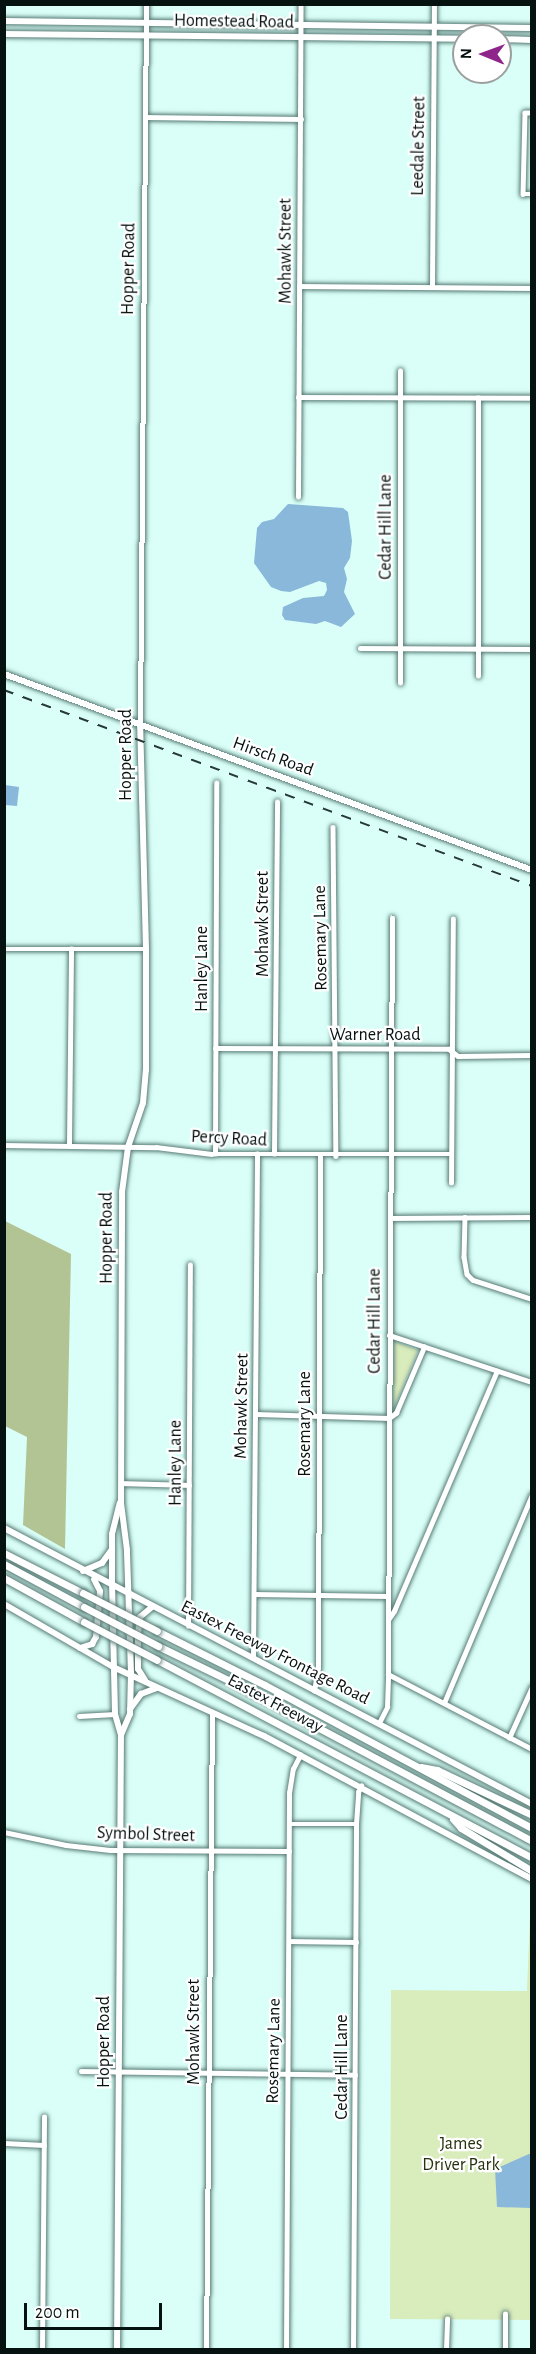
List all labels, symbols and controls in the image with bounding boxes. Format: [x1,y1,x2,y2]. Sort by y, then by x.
street label: Homestead Road [174,10,294,34]
north arrow [452,24,512,84]
text: N [458,48,474,59]
street label: Leedale Street [407,96,431,196]
street label: Mohawk Street [275,198,297,304]
street label: Hopper Road [117,223,141,315]
street label: Cedar Hill Lane [375,474,397,580]
street label: Hopper Road [115,709,137,801]
street label: Hirsch Road [230,732,316,782]
street label: Mohawk Street [252,871,274,977]
street label: Rosemary Lane [309,885,333,991]
street label: Hanley Lane [191,926,213,1012]
street label: Warner Road [329,1024,421,1046]
street label: Percy Road [190,1126,268,1152]
street label: Hopper Road [96,1192,118,1284]
street label: Cedar Hill Lane [364,1268,386,1374]
street label: Mohawk Street [230,1353,254,1459]
street label: Rosemary Lane [294,1371,316,1477]
street label: Hanley Lane [165,1420,187,1506]
street label: Eastex Freeway Frontage Road [177,1596,373,1710]
street label: Eastex Freeway [224,1670,326,1738]
street label: Symbol Street [97,1822,195,1848]
street label: Mohawk Street [183,1979,205,2085]
street label: Hopper Road [93,1996,115,2088]
street label: Rosemary Lane [262,1998,286,2104]
street label: Cedar Hill Lane [331,2014,353,2120]
park label: James Driver Park [422,2134,500,2176]
scale bar [27,2291,165,2329]
text: 200 m [35,2304,80,2322]

